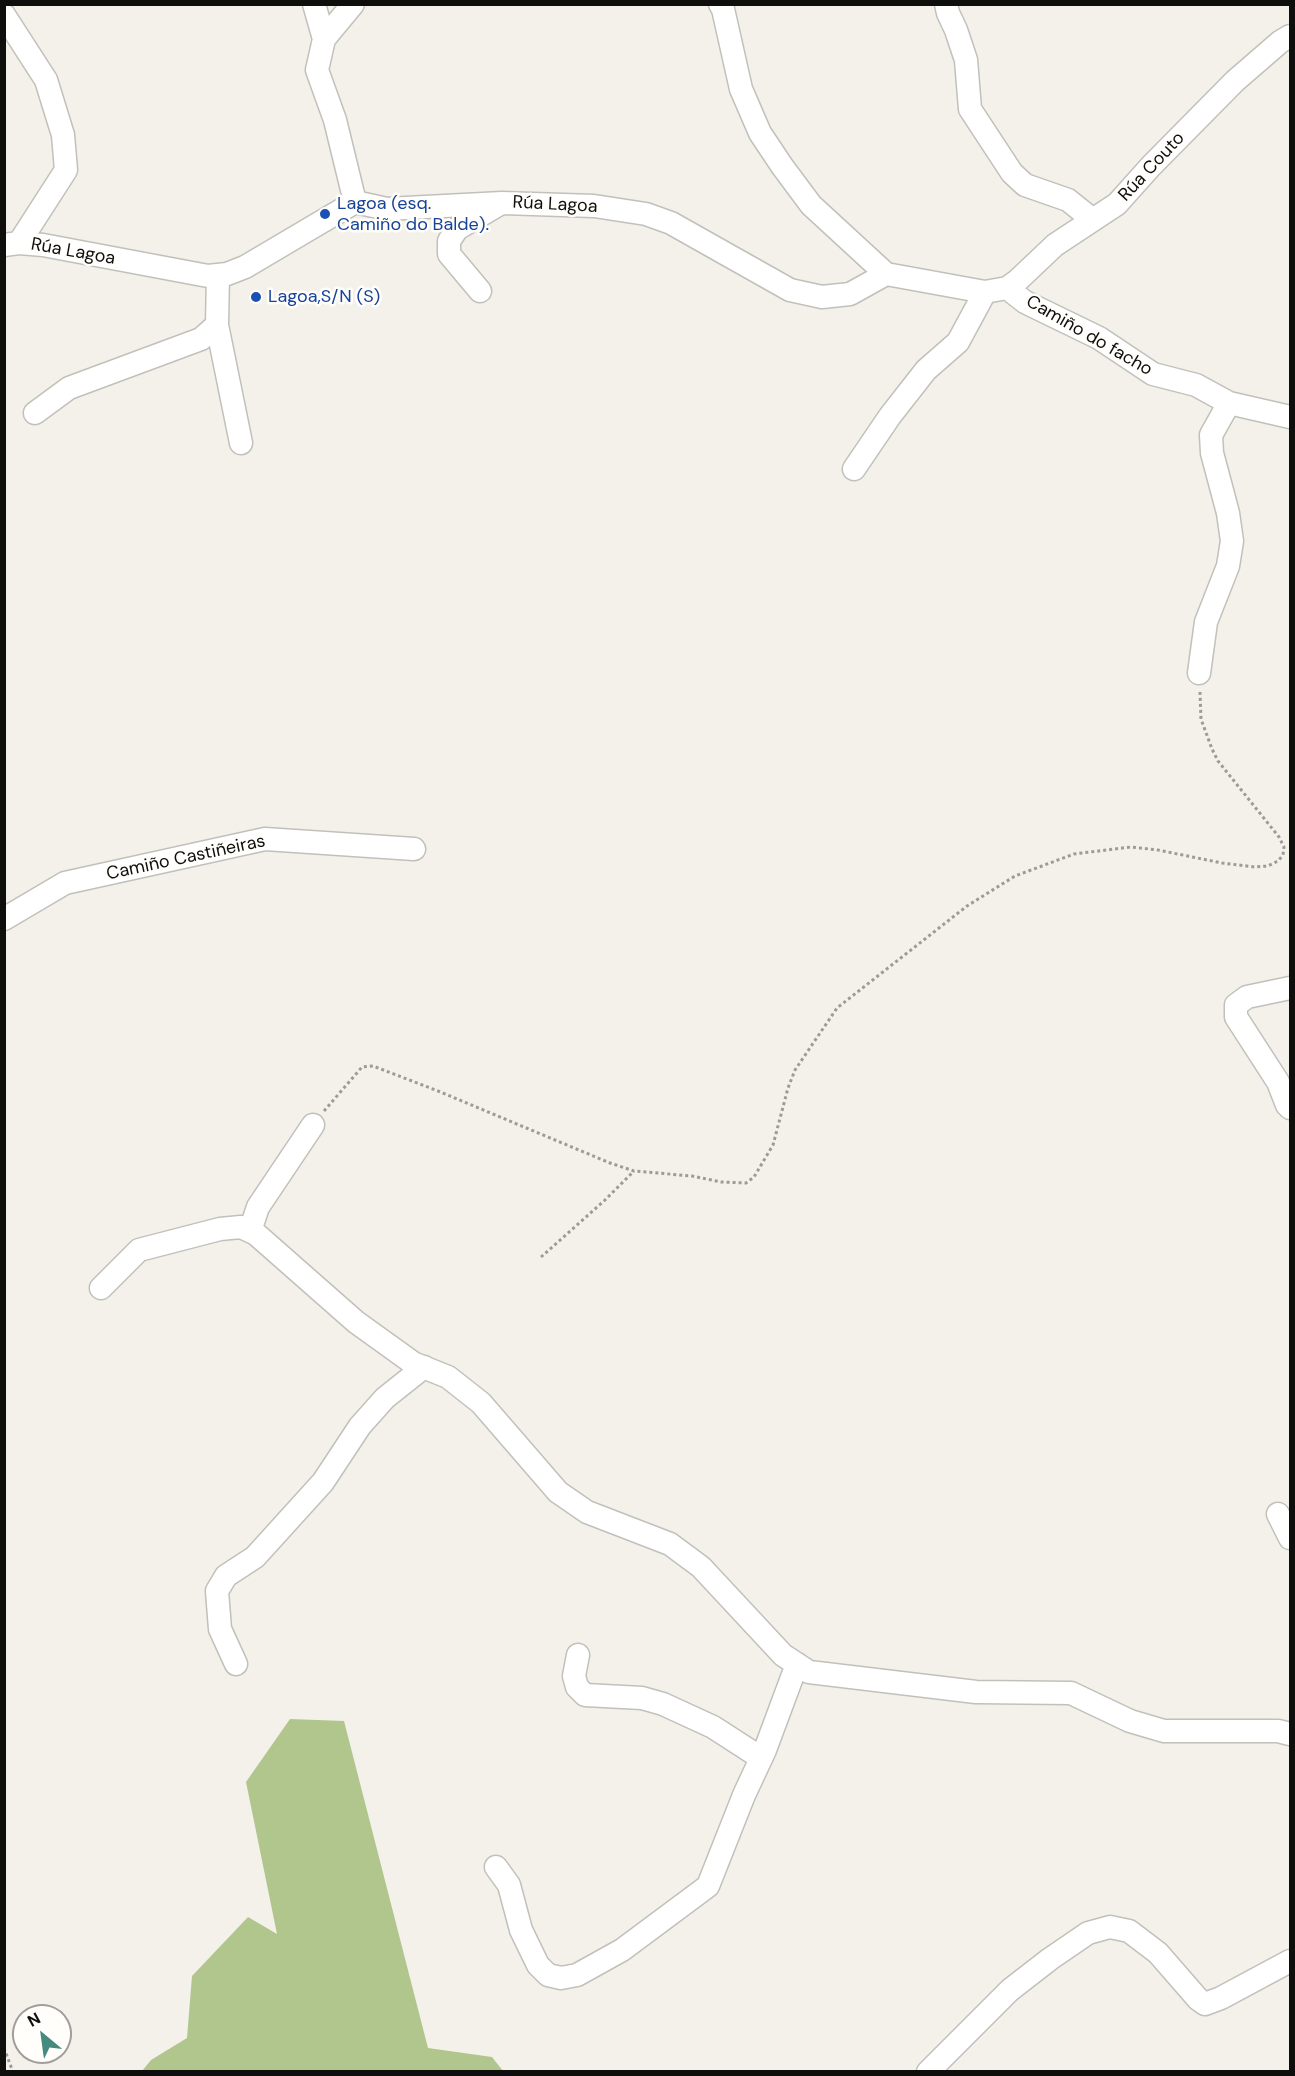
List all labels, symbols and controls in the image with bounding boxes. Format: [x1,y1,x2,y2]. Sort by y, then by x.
street label: Rúa Couto [1114,128,1190,206]
street label: Rúa Lagoa [512,192,598,218]
place label: Lagoa (esq. Camiño do Balde). [337,193,489,236]
marker: Lagoa (esq. Camiño do Balde). [318,207,332,221]
street label: Rúa Lagoa [29,234,117,270]
place label: Lagoa,S/N (S) [268,286,380,308]
marker: Lagoa,S/N (S) [249,290,263,304]
street label: Camiño do facho [1022,291,1156,381]
street label: Camiño Castiñeiras [105,831,267,885]
north arrow [12,2004,72,2064]
text: N [24,2008,44,2032]

